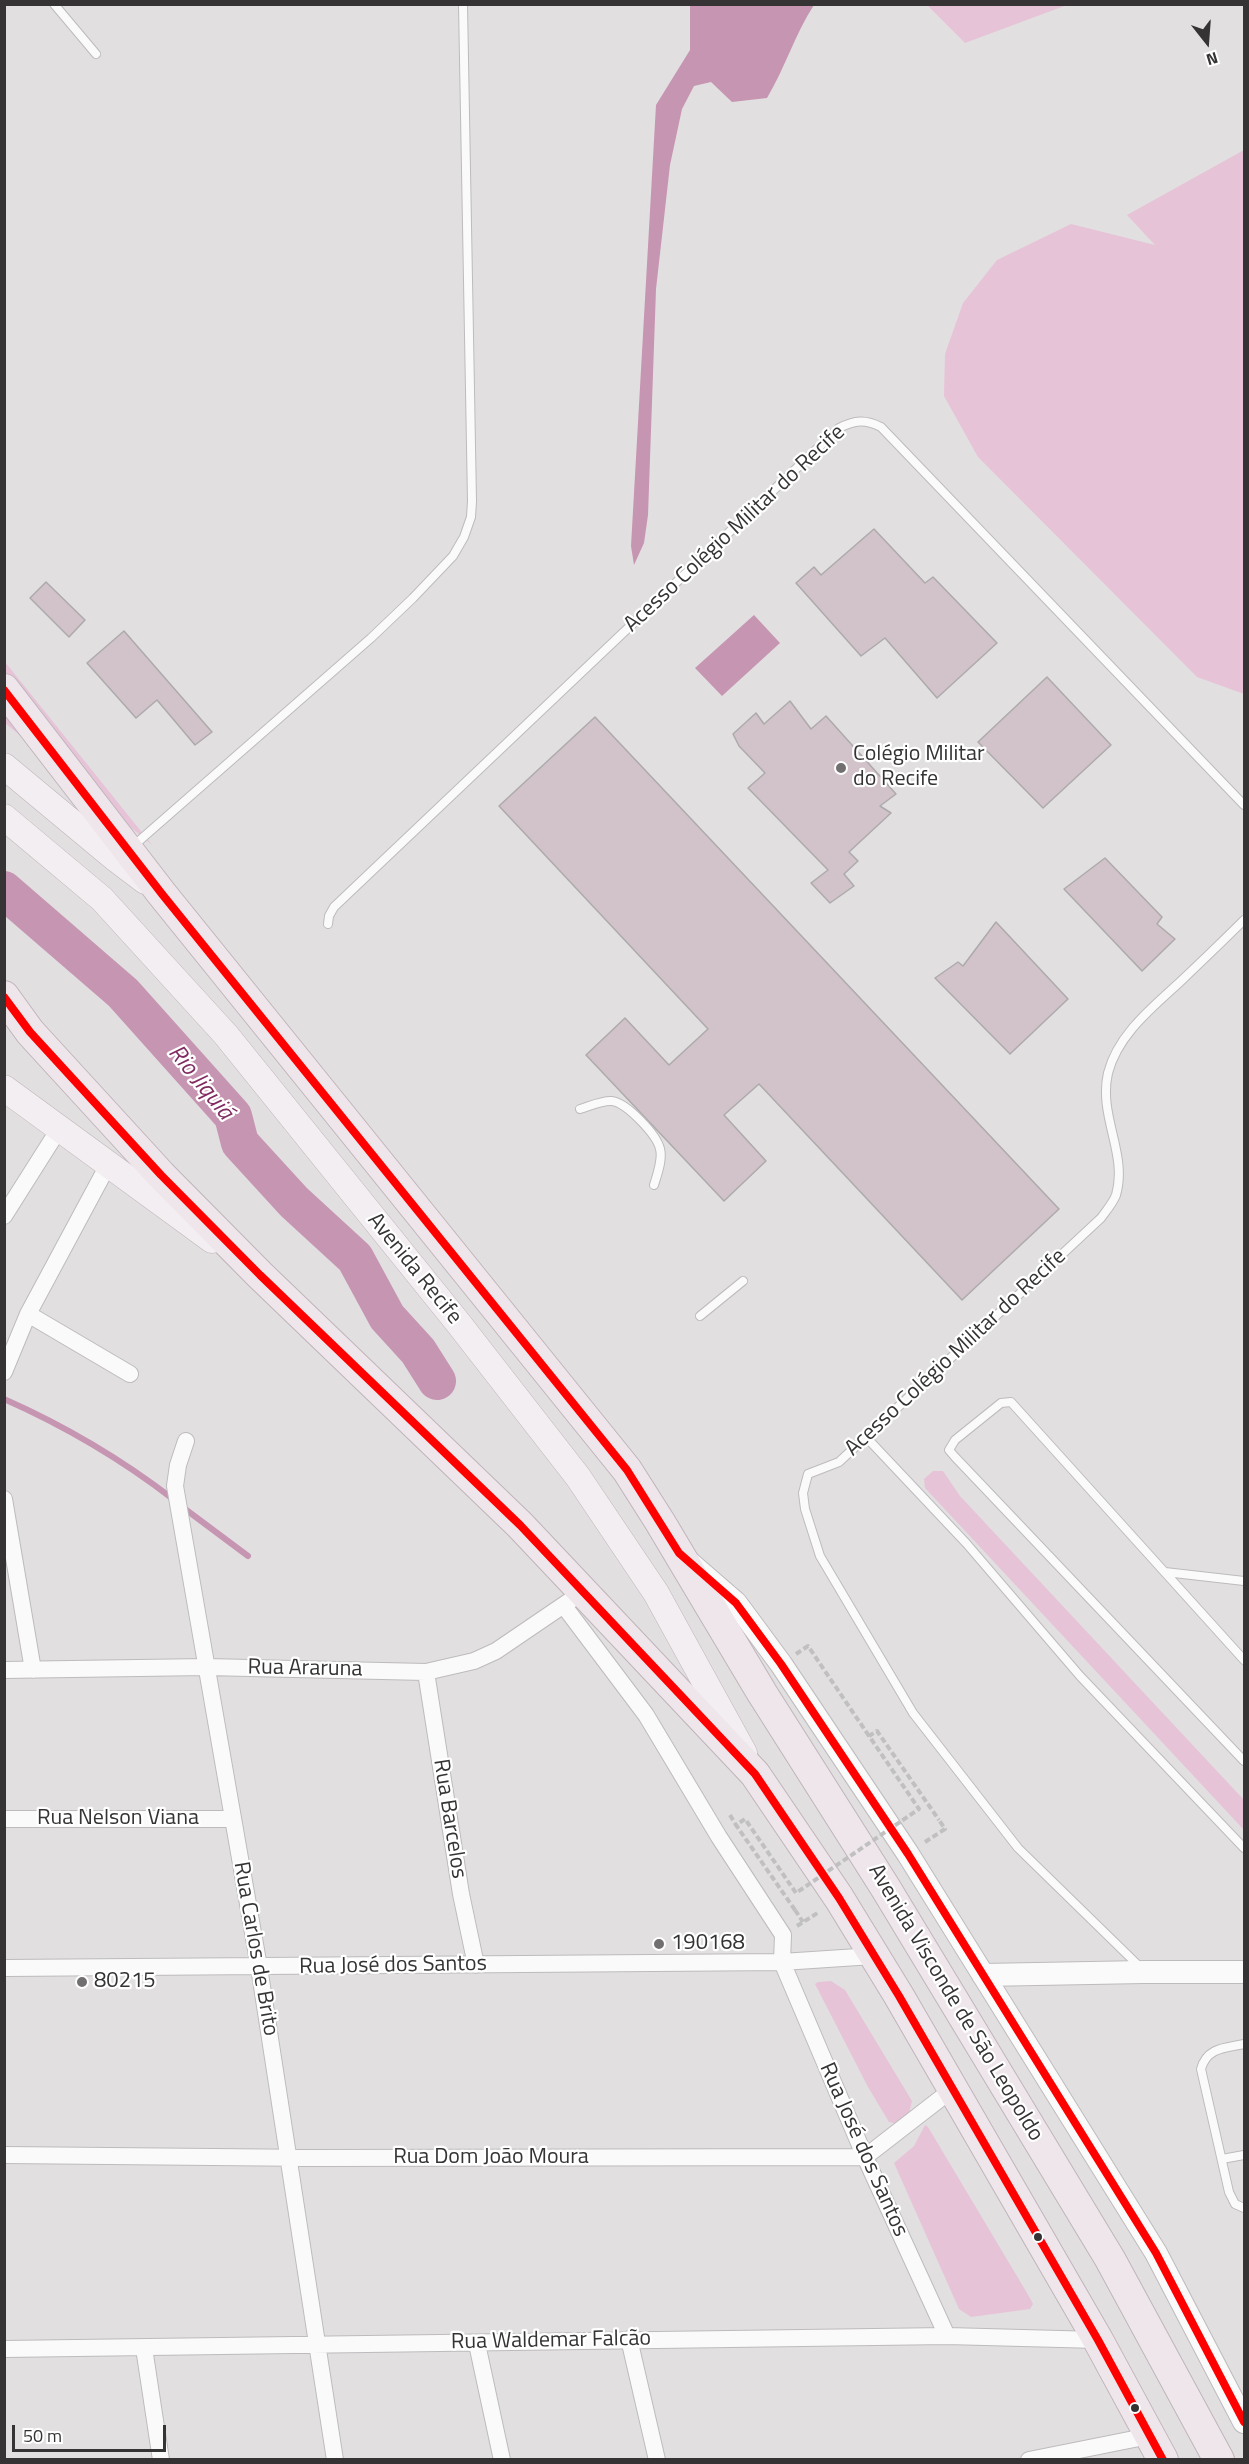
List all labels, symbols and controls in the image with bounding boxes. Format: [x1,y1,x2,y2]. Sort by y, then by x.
north arrow [1177,12,1237,72]
text: N [1203,46,1221,72]
street label: Acesso Colégio Militar do Recife [619,420,851,638]
place label: Colégio Militar do Recife [853,742,985,794]
marker: Colégio Militar do Recife [834,761,848,775]
water label: Rio Jiquiá [161,1040,239,1126]
street label: Avenida Recife [361,1208,467,1330]
street label: Acesso Colégio Militar do Recife [840,1244,1072,1462]
street label: Rua Araruna [247,1655,363,1683]
street label: Rua Barcelos [427,1757,471,1881]
street label: Rua Nelson Viana [37,1806,199,1832]
street label: Rua Carlos de Brito [227,1860,283,2038]
street label: Avenida Visconde de São Leopoldo [862,1860,1048,2146]
place label: 190168 [671,1931,745,1957]
marker: 190168 [652,1937,666,1951]
street label: Rua José dos Santos [299,1951,487,1981]
place label: 80215 [94,1969,156,1995]
marker: 80215 [75,1975,89,1989]
street label: Rua José dos Santos [813,2059,913,2241]
street label: Rua Dom João Moura [393,2145,589,2171]
unlabelled marker [1032,2231,1044,2243]
street label: Rua Waldemar Falcão [451,2326,651,2356]
unlabelled marker [1129,2402,1141,2414]
scale bar [15,2413,170,2451]
text: 50 m [23,2422,62,2449]

